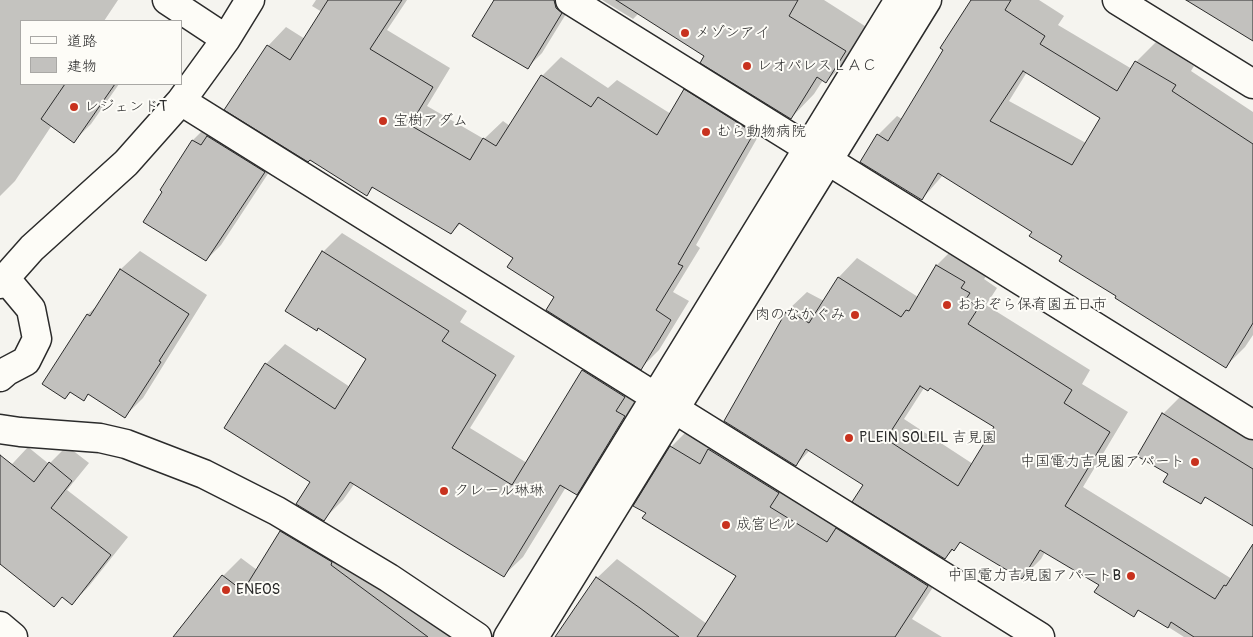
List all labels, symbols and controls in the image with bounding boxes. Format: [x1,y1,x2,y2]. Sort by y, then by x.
legend [20,20,182,85]
place label: メゾンアイ [695,24,770,42]
marker: メゾンアイ [679,27,691,39]
text: 道路 [67,32,97,51]
text: 建物 [67,57,97,76]
place label: レオパレスＬＡＣ [757,57,877,75]
marker: レオパレスＬＡＣ [741,60,753,72]
place label: レジェンドT [84,98,167,116]
marker: レジェンドT [68,101,80,113]
place label: 宝樹アダム [393,112,468,130]
marker: 宝樹アダム [377,115,389,127]
place label: むら動物病院 [716,123,806,141]
marker: むら動物病院 [700,126,712,138]
place label: おおぞら保育園五日市 [957,296,1107,314]
marker: おおぞら保育園五日市 [941,299,953,311]
place label: 肉のなかぐみ [755,306,845,324]
marker: 肉のなかぐみ [849,309,861,321]
place label: PLEIN SOLEIL 吉見園 [859,429,997,447]
marker: PLEIN SOLEIL 吉見園 [843,432,855,444]
place label: 中国電力吉見園アパート [1020,453,1185,471]
marker: 中国電力吉見園アパート [1189,456,1201,468]
place label: クレール琳琳 [454,482,545,500]
marker: クレール琳琳 [438,485,450,497]
place label: 成宮ビル [736,516,796,534]
marker: 成宮ビル [720,519,732,531]
place label: 中国電力吉見園アパートB [948,567,1121,585]
marker: 中国電力吉見園アパートB [1125,570,1137,582]
place label: ENEOS [236,581,280,599]
marker: ENEOS [220,584,232,596]

